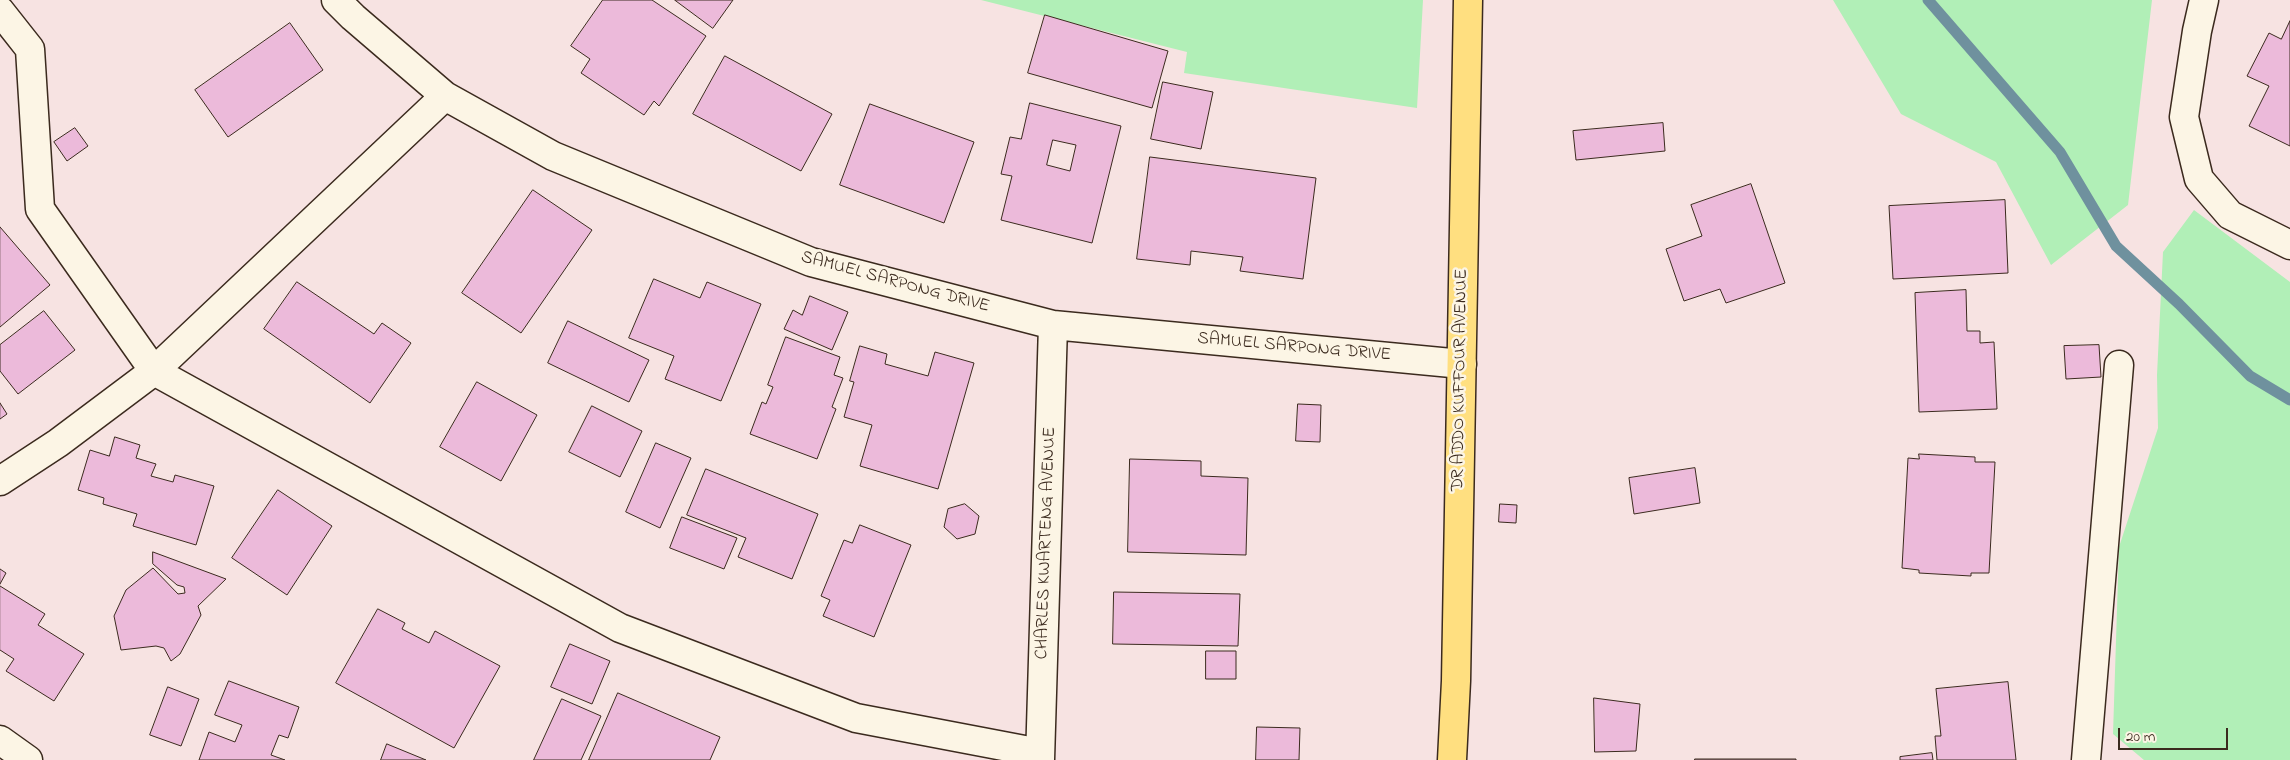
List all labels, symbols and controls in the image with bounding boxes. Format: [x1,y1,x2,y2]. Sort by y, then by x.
street label: SAMUEL SARPONG DRIVE [798,247,992,319]
street label: DR ADDO KUFFOUR AVENUE [1448,269,1474,491]
street label: SAMUEL SARPONG DRIVE [1196,329,1392,367]
street label: CHARLES KWARTENG AVENUE [1032,426,1062,660]
scale bar [2120,718,2230,750]
text: 20 m [2126,726,2155,748]

